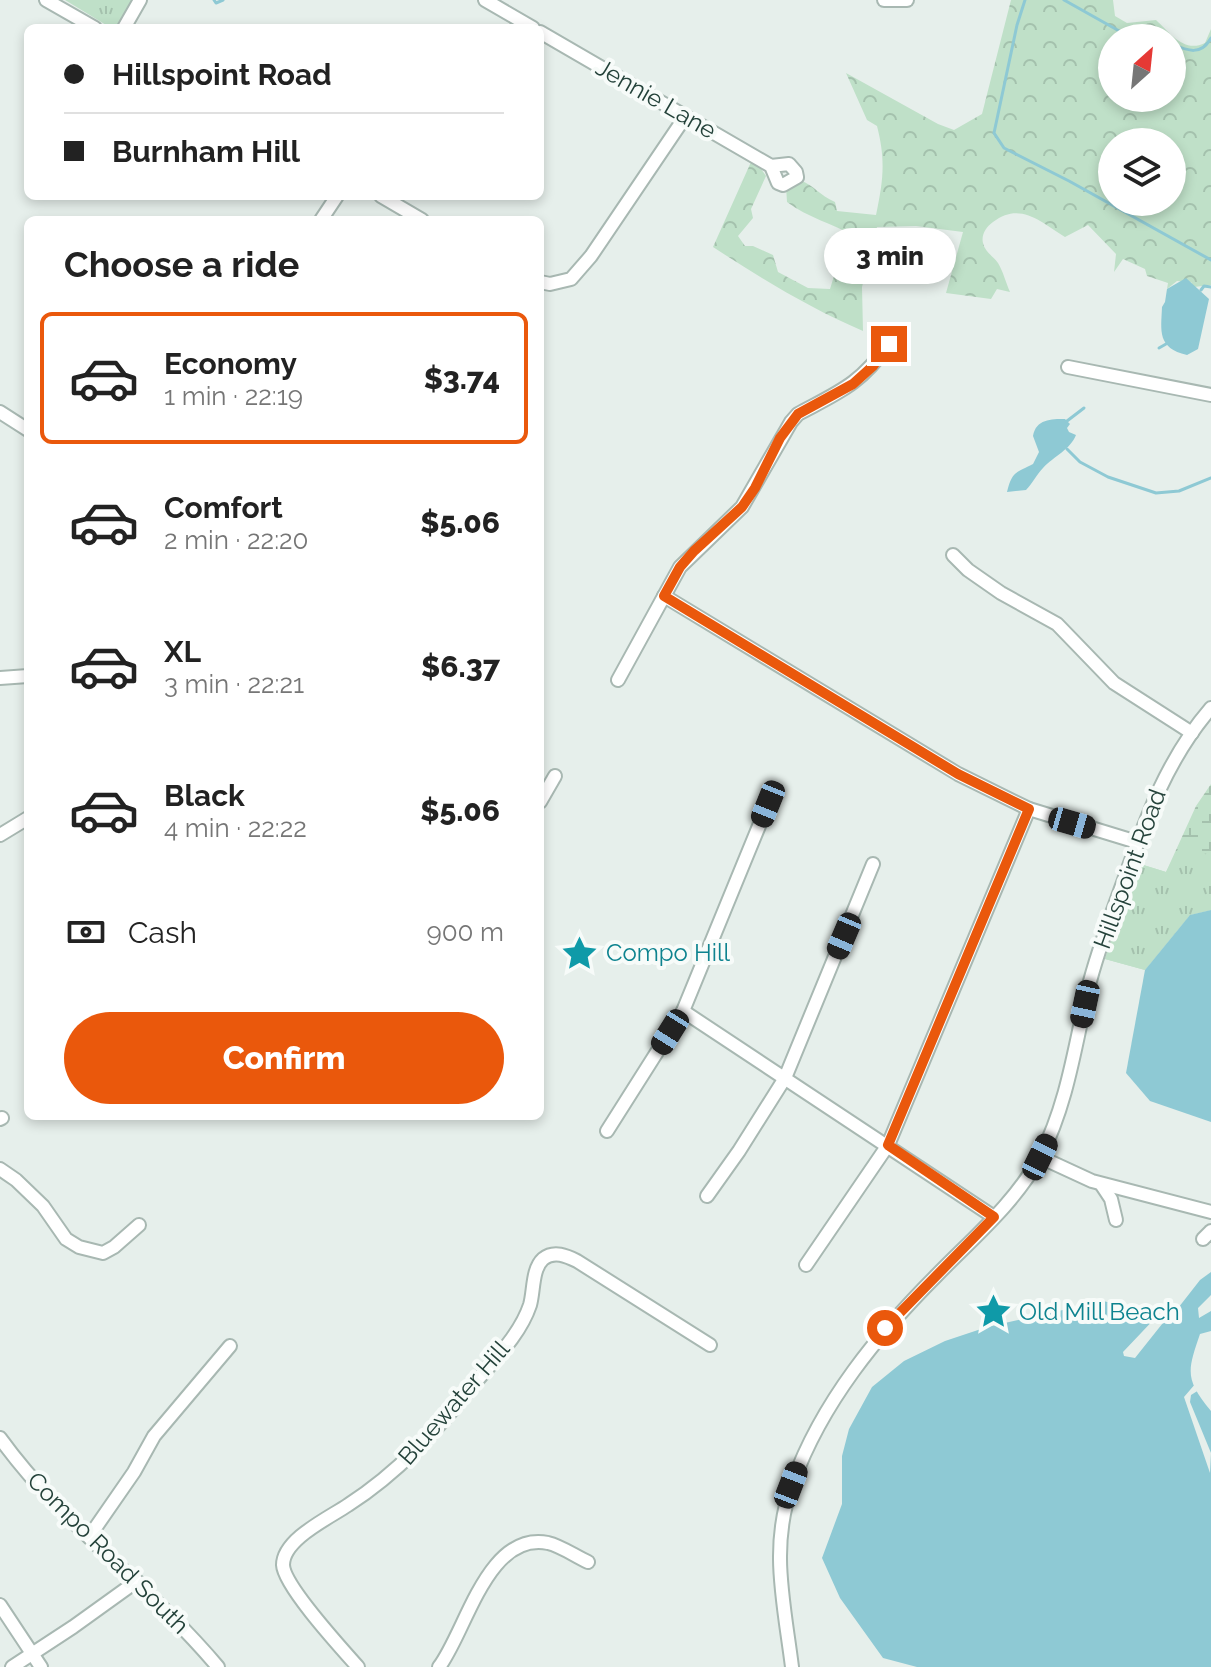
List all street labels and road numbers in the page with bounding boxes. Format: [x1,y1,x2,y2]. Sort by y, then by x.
street label: Jennie Lane [591,53,722,145]
street label: Hillspoint Road [1087,785,1172,952]
street label: Bluewater Hill [392,1334,516,1471]
street label: Compo Road South [21,1466,195,1640]

